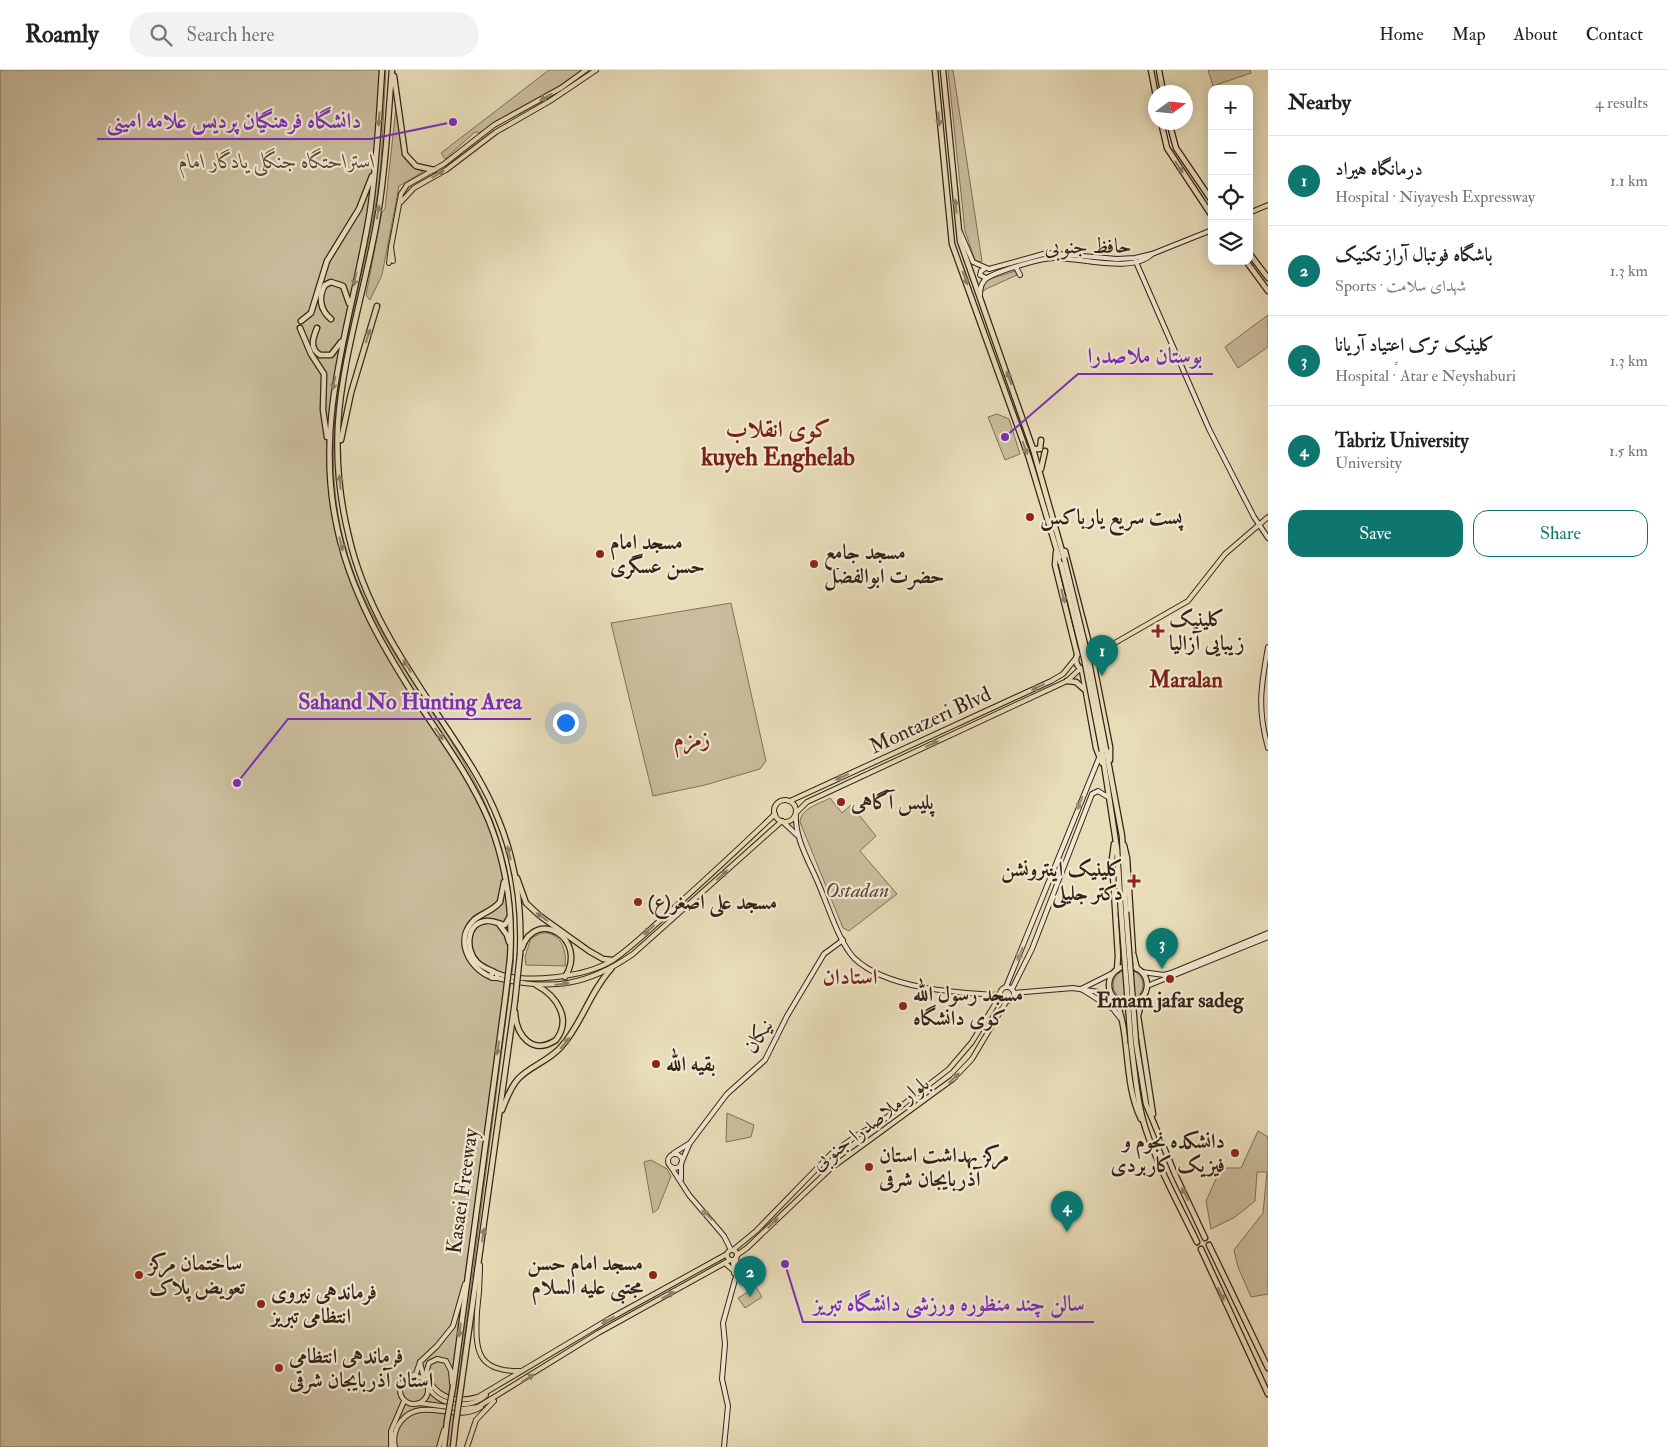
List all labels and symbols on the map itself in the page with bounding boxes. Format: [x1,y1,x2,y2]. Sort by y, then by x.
north arrow [1148,85,1193,130]
one-way arrow [539,92,552,101]
callout: دانشگاه فرهنگیان پردیس علامه امینی [97,102,371,139]
text: دانشگاه فرهنگیان پردیس علامه امینی [107,106,361,136]
one-way arrow [374,111,382,127]
one-way arrow [935,111,943,127]
park label: استراحتگاه جنگلی یادگار امام [178,148,376,179]
one-way arrow [1174,160,1184,174]
one-way arrow [432,170,445,179]
one-way arrow [951,198,959,214]
one-way arrow [375,204,383,220]
street label: حافظ جنوبی [1044,232,1132,262]
one-way arrow [961,271,969,286]
one-way arrow [351,272,359,287]
one-way arrow [365,329,373,344]
callout: بوستان ملاصدرا [1078,337,1213,374]
text: بوستان ملاصدرا [1088,342,1202,370]
one-way arrow [1005,370,1013,385]
one-way arrow [330,376,338,392]
district label: کوی انقلاب kuyeh Enghelab [700,414,855,473]
one-way arrow [1022,440,1029,455]
one-way arrow [336,474,344,490]
place label: پست سریع یارباکس [1040,504,1184,536]
marker: پست سریع یارباکس [1024,511,1036,523]
place label: مسجد امام حسن عسگری [610,529,705,580]
one-way arrow [337,537,345,552]
place label: مسجد جامع حضرت ابوالفضل [824,539,945,591]
marker: مسجد امام حسن عسگری [594,548,606,560]
marker: مسجد جامع حضرت ابوالفضل [808,558,820,570]
one-way arrow [1059,589,1067,604]
place label: کلینیک زیبایی آزالیا [1169,606,1245,657]
marker: کلینیک زیبایی آزالیا [1151,624,1165,638]
pin: 1 [1086,635,1118,676]
one-way arrow [402,659,411,672]
district label: Maralan [1148,666,1223,694]
street label: Montazeri Blvd [865,680,996,760]
callout: Sahand No Hunting Area [288,682,531,719]
one-way arrow [1031,683,1045,691]
text: Sahand No Hunting Area [298,688,523,717]
your location [553,710,579,736]
district label: زمزم [674,725,711,758]
one-way arrow [435,728,444,741]
one-way arrow [925,739,939,747]
one-way arrow [835,772,850,781]
place label: پلیس آگاهی [850,789,936,817]
one-way arrow [1076,795,1083,810]
marker: پلیس آگاهی [835,796,847,808]
one-way arrow [505,846,513,861]
place label: کلینیک اینترونشن دکتر جلیلی [1001,856,1123,909]
one-way arrow [716,869,728,881]
marker: کلینیک اینترونشن دکتر جلیلی [1127,874,1141,888]
park label: Ostadan [825,877,889,904]
place label: مسجد علی اصغر(ع) [648,889,777,919]
marker: مسجد علی اصغر(ع) [632,896,644,908]
one-way arrow [535,912,549,922]
one-way arrow [644,924,656,936]
pin: 3 [1146,928,1178,969]
one-way arrow [1016,946,1023,961]
district label: استادان [823,963,877,991]
marker: Emam jafar sadeg [1164,973,1176,985]
place label: مسجد رسول الله کوی دانشگاه [913,977,1023,1032]
one-way arrow [555,980,571,988]
place label: Emam jafar sadeg [1096,987,1244,1014]
marker: مسجد رسول الله کوی دانشگاه [897,1000,909,1012]
street label: نیکان [737,1014,780,1059]
one-way arrow [559,1037,570,1050]
one-way arrow [494,1040,502,1056]
place label: بقیه الله [666,1047,715,1078]
marker: بقیه الله [650,1058,662,1070]
street label: بلوار ملاصدرا جنوبی [806,1070,935,1177]
one-way arrow [948,1072,960,1084]
street label: Kasaei Freeway [440,1126,485,1256]
place label: دانشکده نجوم و فیزیک کاربردی [1111,1128,1225,1179]
place label: مرکز بهداشت استان آذربایجان شرقی [878,1142,1009,1193]
marker: دانشکده نجوم و فیزیک کاربردی [1229,1147,1241,1159]
marker: مرکز بهداشت استان آذربایجان شرقی [863,1161,875,1173]
one-way arrow [1180,1187,1188,1201]
pin: 4 [1051,1191,1083,1232]
one-way arrow [701,1210,713,1222]
one-way arrow [767,1217,779,1229]
one-way arrow [479,1226,487,1242]
place label: ساختمان مرکز تعویض پلاک [147,1250,246,1302]
place label: مسجد امام حسن مجتبی علیه السلام [527,1250,644,1306]
pin: 2 [734,1256,766,1297]
marker: ساختمان مرکز تعویض پلاک [133,1269,145,1281]
marker: مسجد امام حسن مجتبی علیه السلام [647,1269,659,1281]
place label: فرماندهی نیروی انتظامی تبریز [269,1279,377,1330]
callout: سالن چند منظوره ورزشی دانشگاه تبریز [803,1285,1094,1322]
one-way arrow [1218,1287,1226,1301]
text: سالن چند منظوره ورزشی دانشگاه تبریز [811,1289,1085,1319]
one-way arrow [660,1291,675,1299]
marker: فرماندهی نیروی انتظامی تبریز [255,1298,267,1310]
one-way arrow [600,1316,615,1324]
one-way arrow [456,1323,464,1339]
place label: فرماندهی انتظامی استان آذربایجان شرقی [288,1343,433,1394]
marker: فرماندهی انتظامی استان آذربایجان شرقی [273,1362,285,1374]
one-way arrow [521,1373,534,1382]

